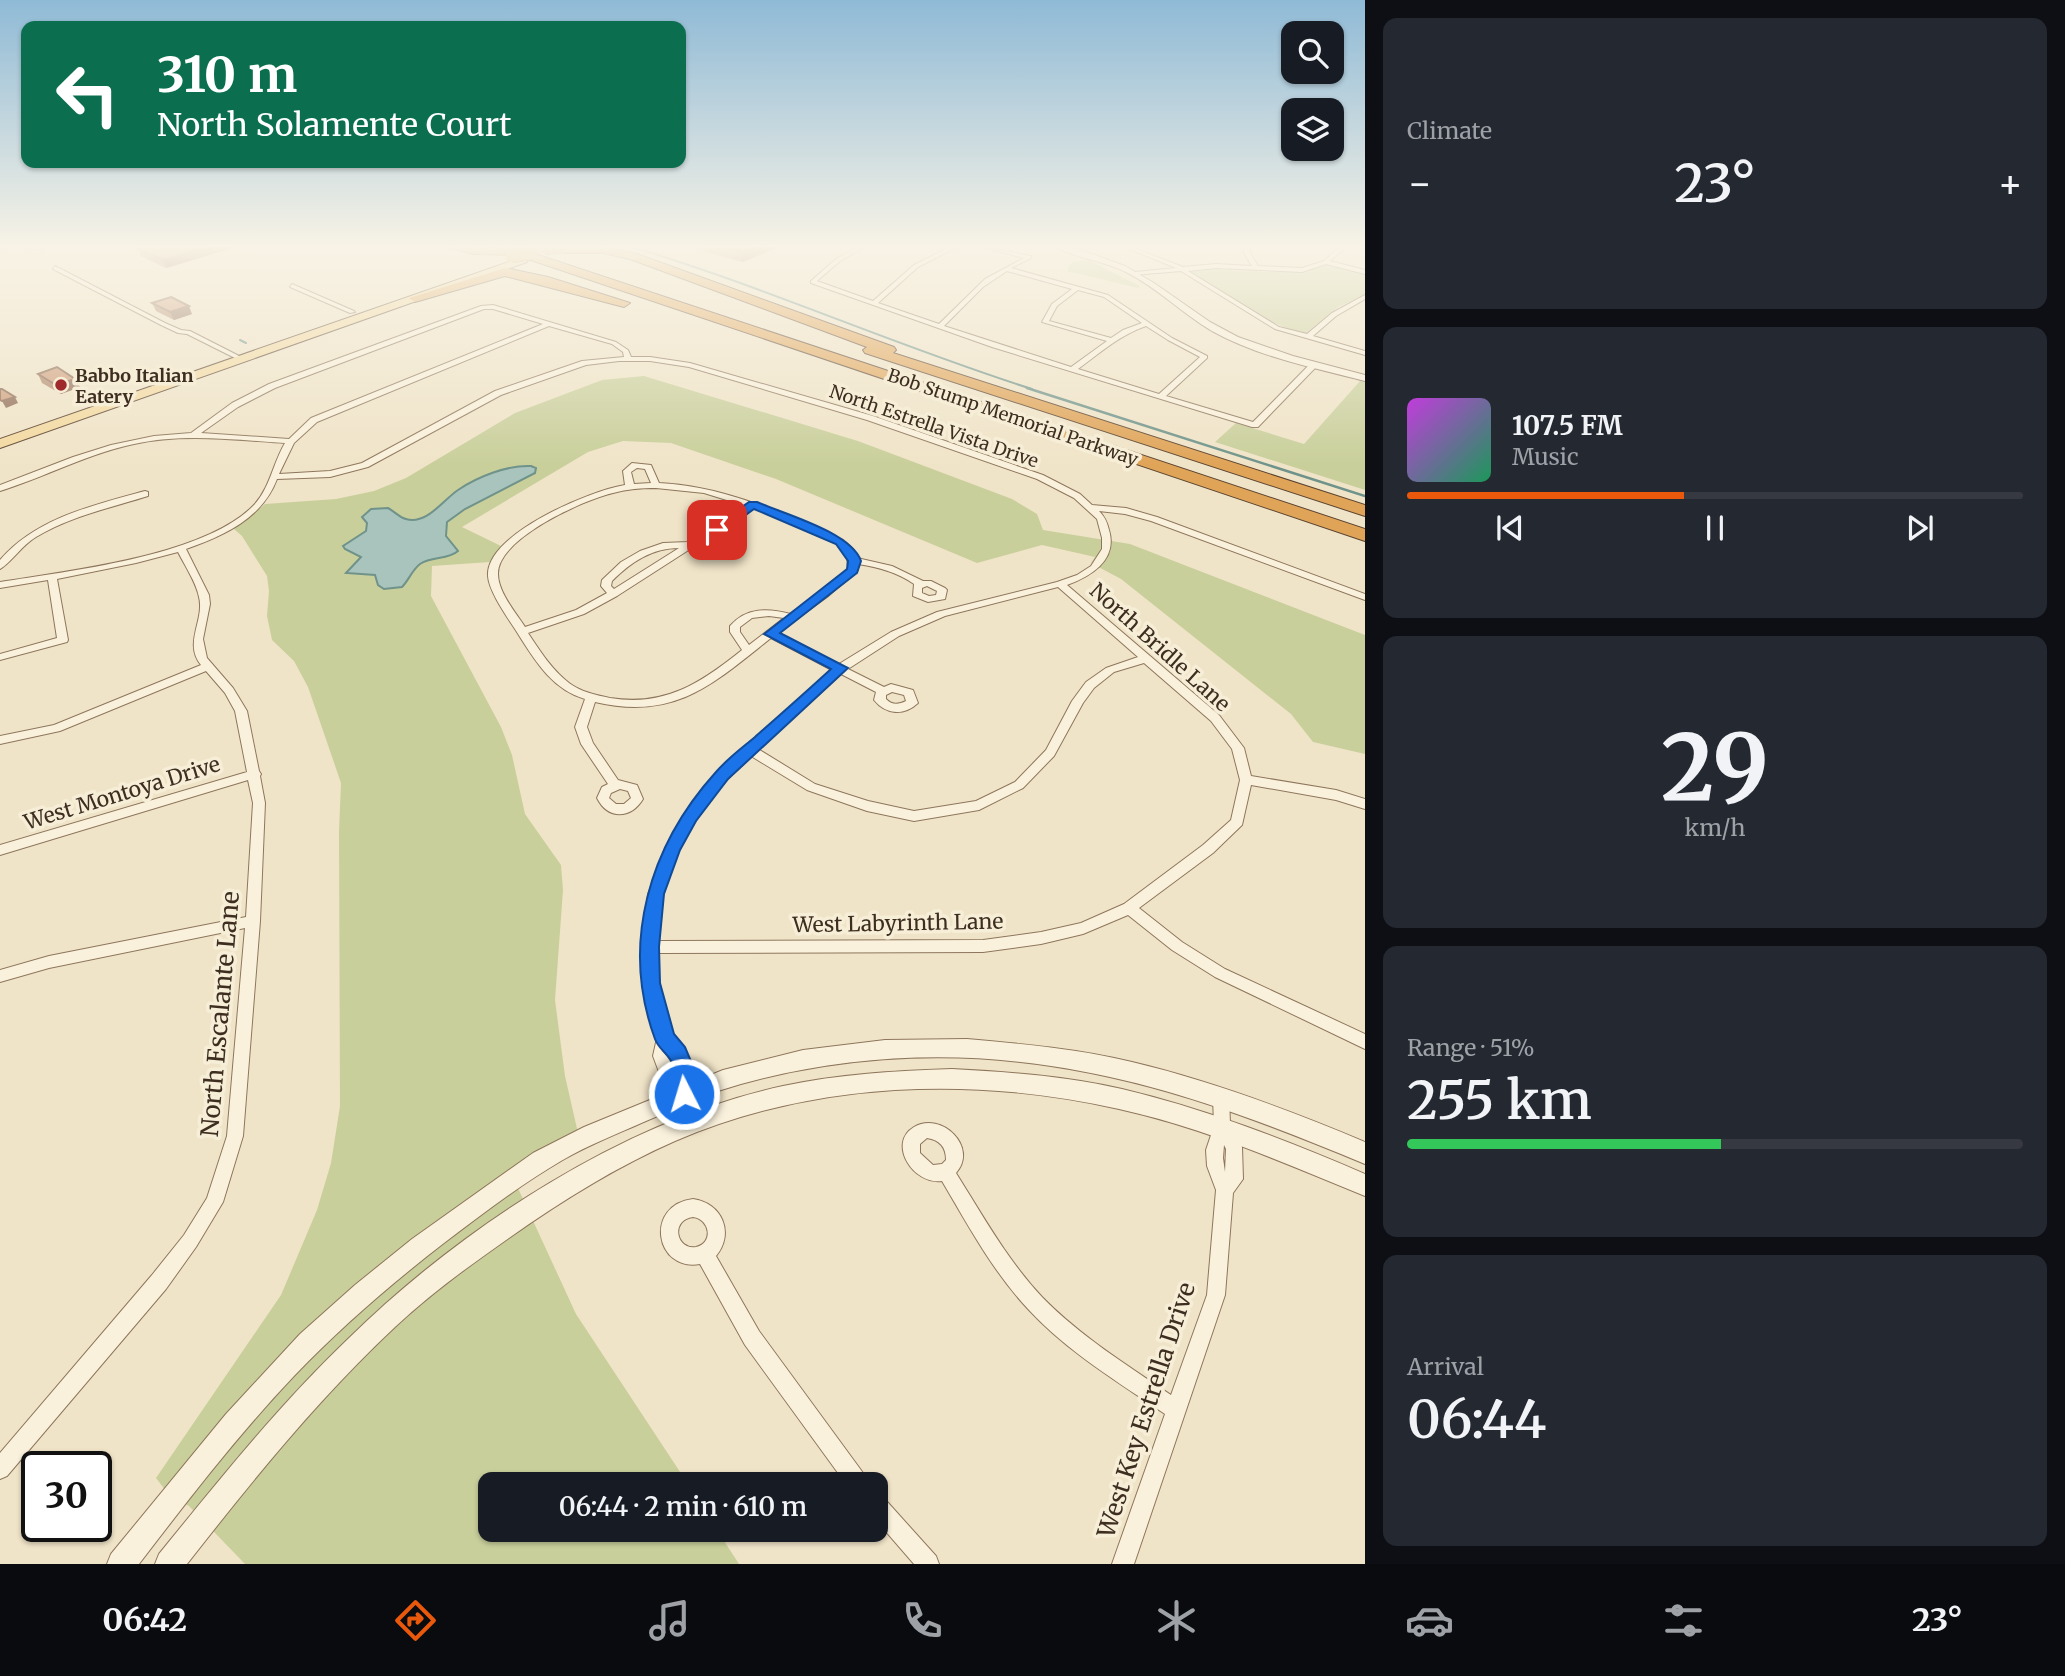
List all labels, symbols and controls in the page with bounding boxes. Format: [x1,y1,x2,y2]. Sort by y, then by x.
map controls [1281,21,1344,161]
button: search [1281,21,1344,84]
text: 310 m [157,44,297,105]
icon: left [42,49,133,140]
button: layers [1281,98,1344,161]
text: North Solamente Court [157,105,512,145]
text: Climate [1407,116,1492,145]
text: 23° [1674,151,1756,216]
text: − [1407,160,1432,207]
text: + [1998,160,2023,207]
street label: Bob Stump Memorial Parkway [885,363,1142,471]
place label: Babbo Italian Eatery [75,364,193,408]
marker: Babbo Italian Eatery [53,377,69,393]
street label: North Estrella Vista Drive [827,379,1041,473]
text: 107.5 FM [1512,409,1623,442]
text: Music [1512,442,1579,471]
pin [687,500,747,560]
icon: previous [1491,509,1529,547]
icon: pause [1696,509,1734,547]
icon: next [1901,509,1939,547]
icon: arrive [698,511,736,549]
street label: North Bridle Lane [1084,577,1236,717]
text: 29 [1661,710,1769,825]
street label: West Montoya Drive [20,750,223,836]
text: km/h [1685,813,1745,842]
street label: North Escalante Lane [194,890,246,1138]
street label: West Labyrinth Lane [791,908,1004,938]
text: Range · 51% [1407,1033,1535,1062]
position arrow [647,1057,721,1131]
text: 255 km [1407,1068,1592,1133]
street label: West Key Estrella Drive [1090,1278,1202,1543]
text: Arrival [1407,1352,1484,1381]
text: 06:44 [1407,1387,1546,1452]
speed limit sign: 30 [21,1451,112,1542]
text: 06:44 · 2 min · 610 m [559,1490,807,1523]
icon: directions [391,1596,440,1645]
icon: music [645,1596,694,1645]
icon: phone [898,1596,947,1645]
icon: climate [1152,1596,1201,1645]
icon: car [1405,1596,1454,1645]
icon: filters [1659,1596,1708,1645]
text: 06:42 [102,1600,187,1640]
text: 23° [1912,1600,1963,1640]

